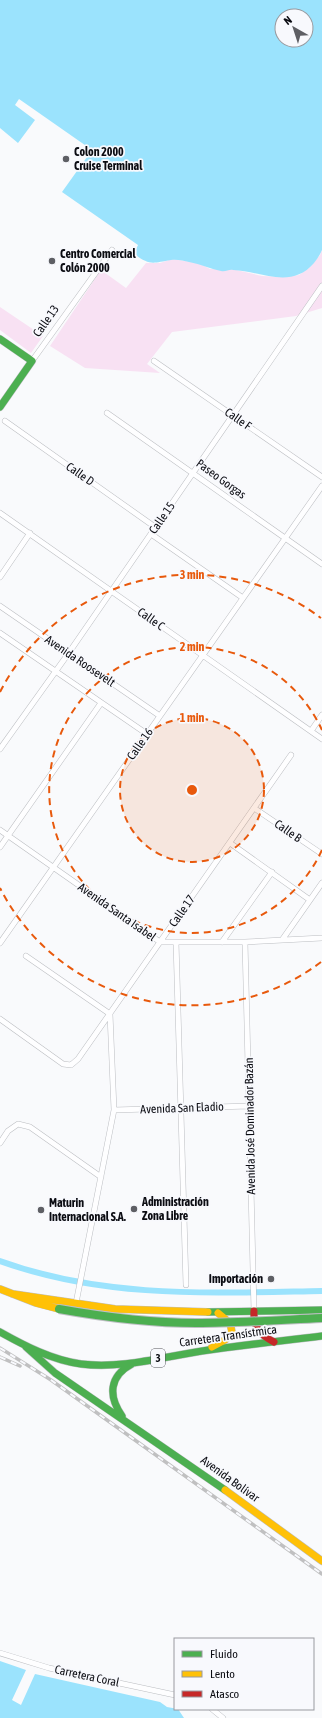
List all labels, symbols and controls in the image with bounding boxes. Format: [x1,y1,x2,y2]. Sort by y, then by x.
north arrow [274,8,314,48]
text: N [281,14,294,27]
place label: Colon 2000 Cruise Terminal [74,145,143,173]
marker: Colon 2000 Cruise Terminal [61,154,71,164]
place label: Centro Comercial Colón 2000 [60,247,136,275]
marker: Centro Comercial Colón 2000 [47,256,57,266]
street label: Calle 13 [30,302,62,340]
street label: Calle F [222,405,254,433]
street label: Paseo Gorgas [193,456,249,502]
street label: Calle D [63,459,97,489]
street label: Calle 15 [146,499,178,537]
text: 3 min [180,568,204,582]
street label: Calle C [135,605,168,634]
street label: Avenida Roosevelt [42,632,118,690]
text: 2 min [180,640,204,654]
text: 1 min [180,711,204,725]
street label: Calle 16 [124,725,156,763]
centre of rings [185,783,199,797]
street label: Calle B [272,817,305,846]
street label: Avenida Santa Isabel [75,880,159,945]
street label: Calle 17 [166,892,198,930]
street label: Avenida José Dominador Bazán [242,1057,258,1195]
street label: Avenida San Eladio [140,1100,224,1116]
place label: Administración Zona Libre [141,1195,209,1223]
place label: Maturin Internacional S.A. [49,1196,126,1224]
marker: Administración Zona Libre [129,1204,139,1214]
marker: Maturin Internacional S.A. [36,1205,46,1215]
place label: Importación [209,1272,263,1286]
marker: Importación [266,1274,276,1284]
street label: Carretera Transístmica [178,1322,278,1350]
road number: 3 [151,1349,165,1367]
street label: Avenida Bolívar [198,1453,262,1505]
legend [174,1638,314,1710]
text: Fluido [210,1647,238,1661]
street label: Carretera Coral [53,1662,121,1690]
text: Lento [210,1667,235,1681]
text: Atasco [210,1687,240,1701]

